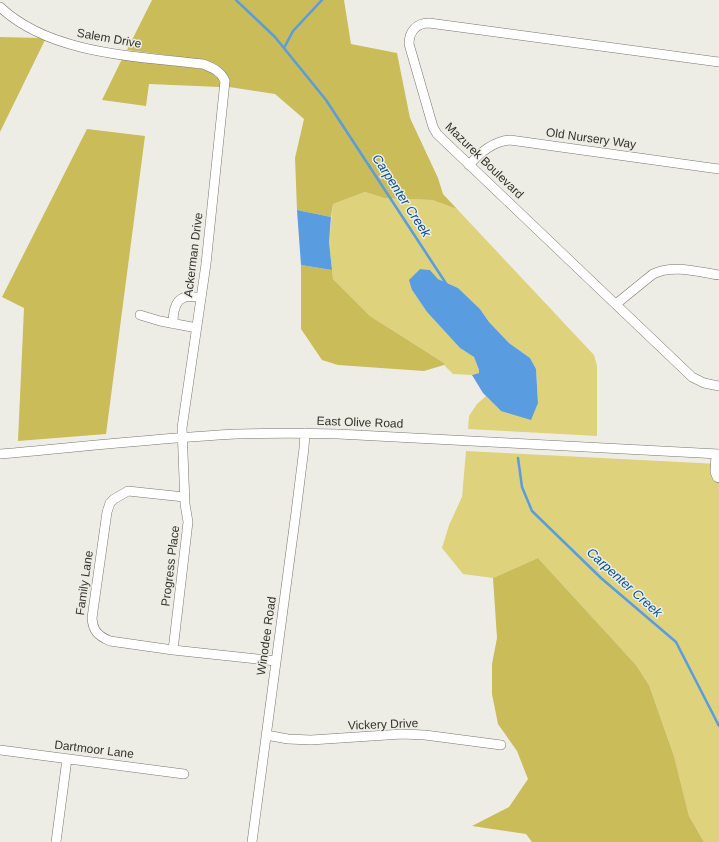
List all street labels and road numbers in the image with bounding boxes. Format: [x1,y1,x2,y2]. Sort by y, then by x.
street label: Salem Drive [76,26,142,52]
street label: Mazurek Boulevard [442,120,526,202]
street label: Old Nursery Way [545,126,637,152]
street label: Ackerman Drive [182,212,206,298]
street label: East Olive Road [316,414,404,432]
street label: Progress Place [159,525,183,607]
street label: Family Lane [73,550,97,616]
street label: Winodee Road [254,596,280,676]
street label: Vickery Drive [348,717,418,733]
street label: Dartmoor Lane [53,738,135,762]

